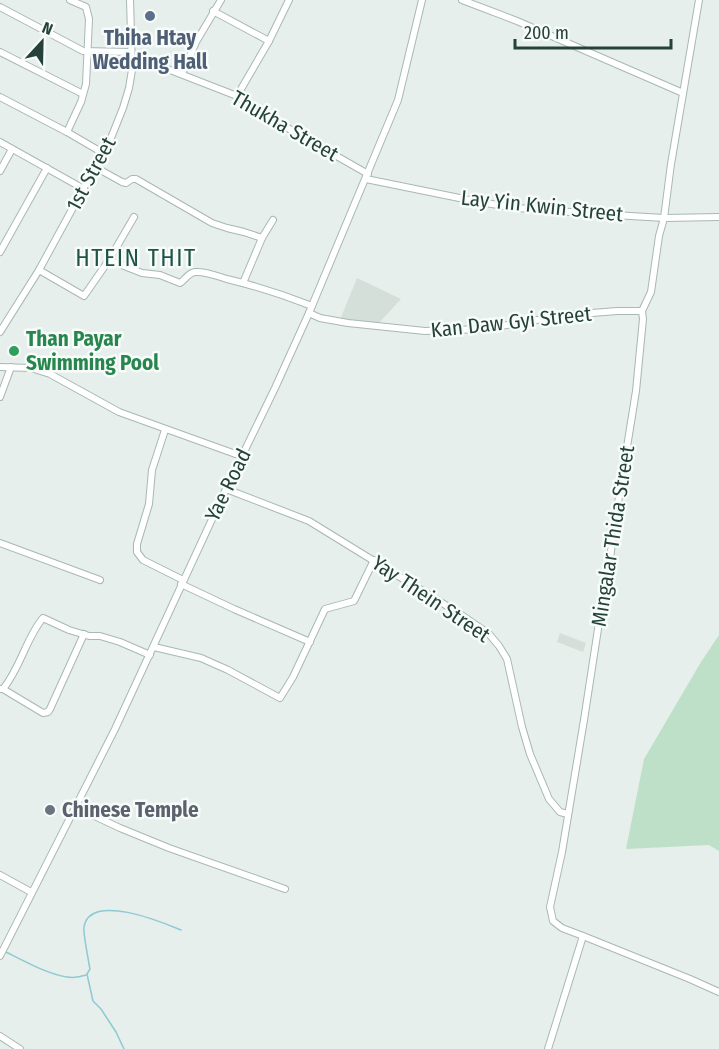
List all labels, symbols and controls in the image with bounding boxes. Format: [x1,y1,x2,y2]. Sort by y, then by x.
marker: Thiha Htay Wedding Hall [143,9,157,23]
north arrow [12,12,72,72]
scale bar [515,12,671,50]
text: N [39,18,55,39]
text: 200 m [524,22,569,44]
place label: Thiha Htay Wedding Hall [92,25,208,75]
street label: Thukha Street [227,85,343,167]
street label: 1st Street [61,132,121,216]
street label: Lay Yin Kwin Street [460,185,624,227]
district label: HTEIN THIT [75,244,197,272]
street label: Kan Daw Gyi Street [429,301,593,343]
place label: Than Payar Swimming Pool [26,326,159,376]
marker: Than Payar Swimming Pool [7,344,21,358]
street label: Mingalar Thida Street [586,443,640,628]
street label: Yae Road [199,444,257,526]
street label: Yay Thein Street [367,550,495,648]
place label: Chinese Temple [62,797,199,823]
marker: Chinese Temple [43,803,57,817]

